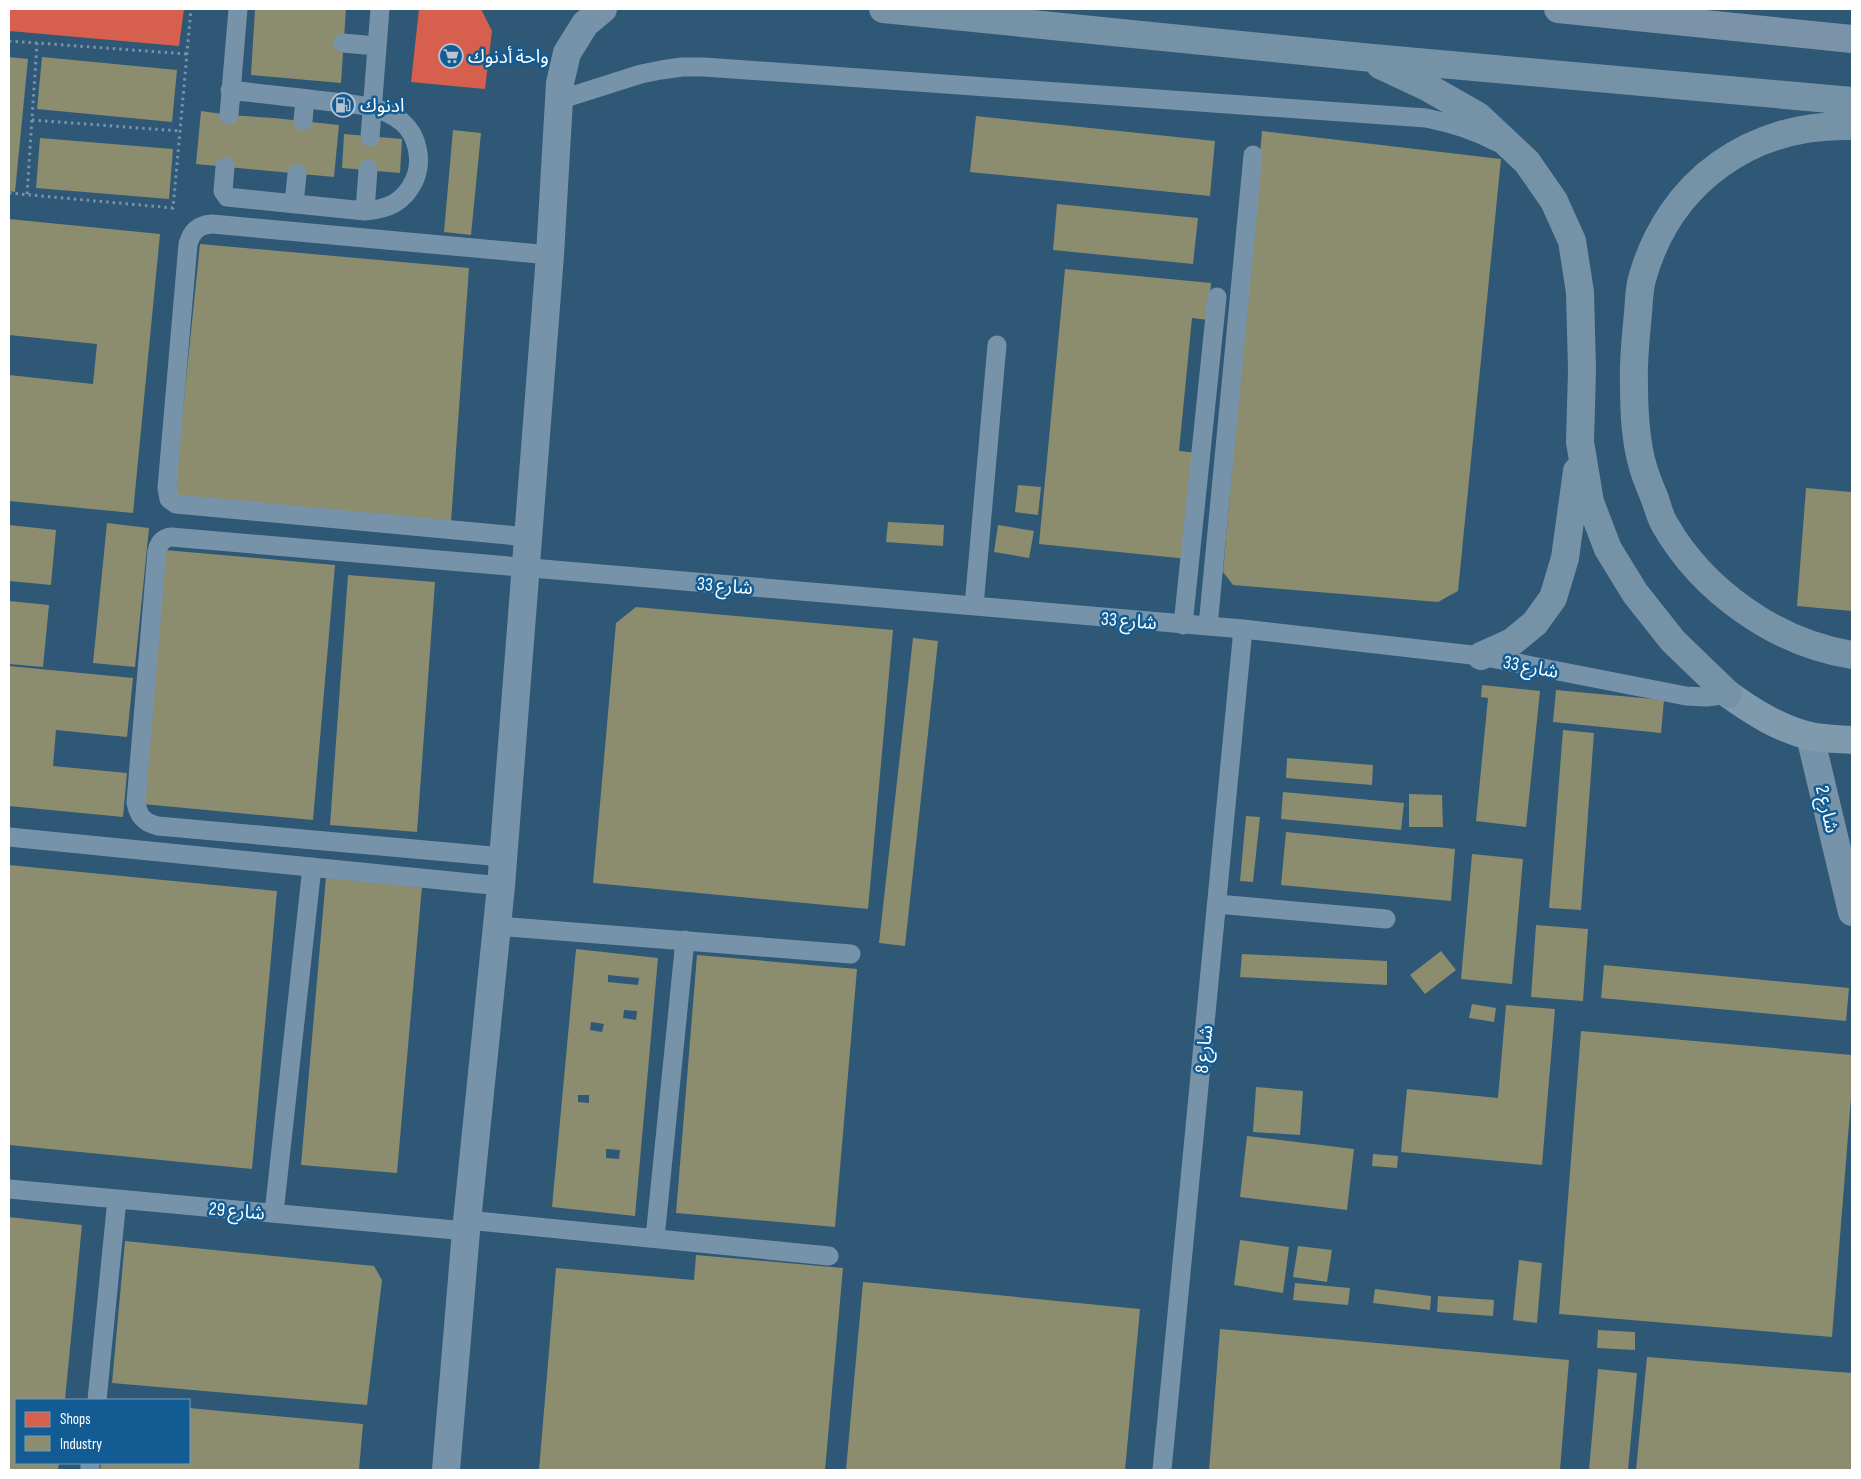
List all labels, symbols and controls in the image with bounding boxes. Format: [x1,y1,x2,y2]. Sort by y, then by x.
supermarket icon: واحة أدنوك [438,43,464,69]
place label: واحة أدنوك [468,46,549,69]
fuel station icon: ادنوك [330,92,356,118]
place label: ادنوك [360,95,404,118]
street label: شارع 33 [696,573,754,601]
street label: شارع 33 [1100,608,1158,636]
street label: شارع 33 [1501,651,1560,685]
street label: شارع 2 [1809,783,1843,835]
street label: شارع 8 [1191,1024,1219,1075]
street label: شارع 29 [208,1198,266,1226]
legend [15,1399,190,1464]
text: Shops [60,1410,91,1429]
text: Industry [60,1435,102,1454]

